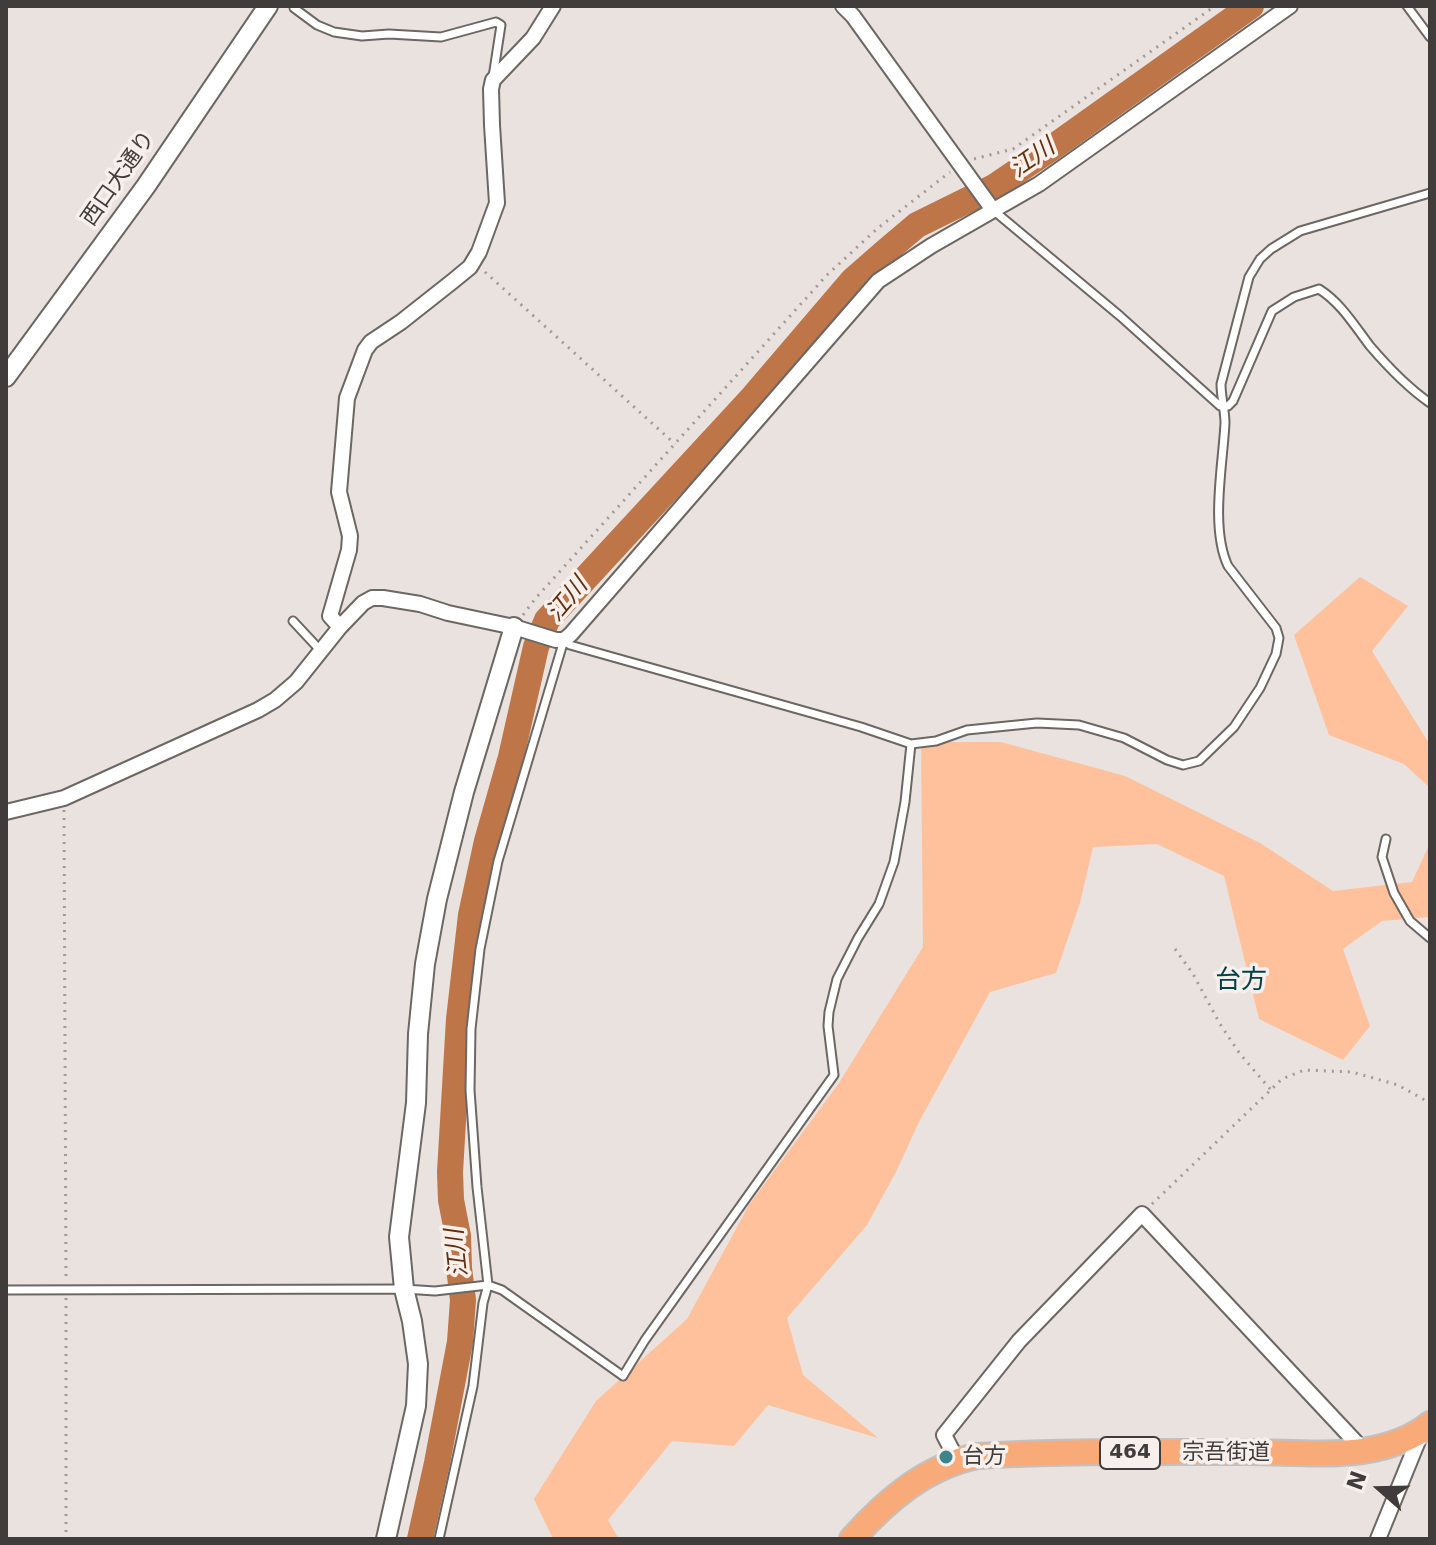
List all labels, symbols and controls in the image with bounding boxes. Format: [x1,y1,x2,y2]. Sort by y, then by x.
street label: 西口大通り [77,126,161,232]
water label: 江川 [1005,133,1061,185]
water label: 江川 [542,572,594,628]
district label: 台方 [1215,965,1267,997]
water label: 江川 [441,1228,475,1278]
road number: 464 [1100,1437,1160,1469]
street label: 宗吾街道 [1182,1440,1270,1466]
place label: 台方 [962,1444,1006,1470]
marker: 台方 [937,1448,955,1466]
north arrow [1340,1449,1420,1529]
text: N [1342,1468,1372,1494]

